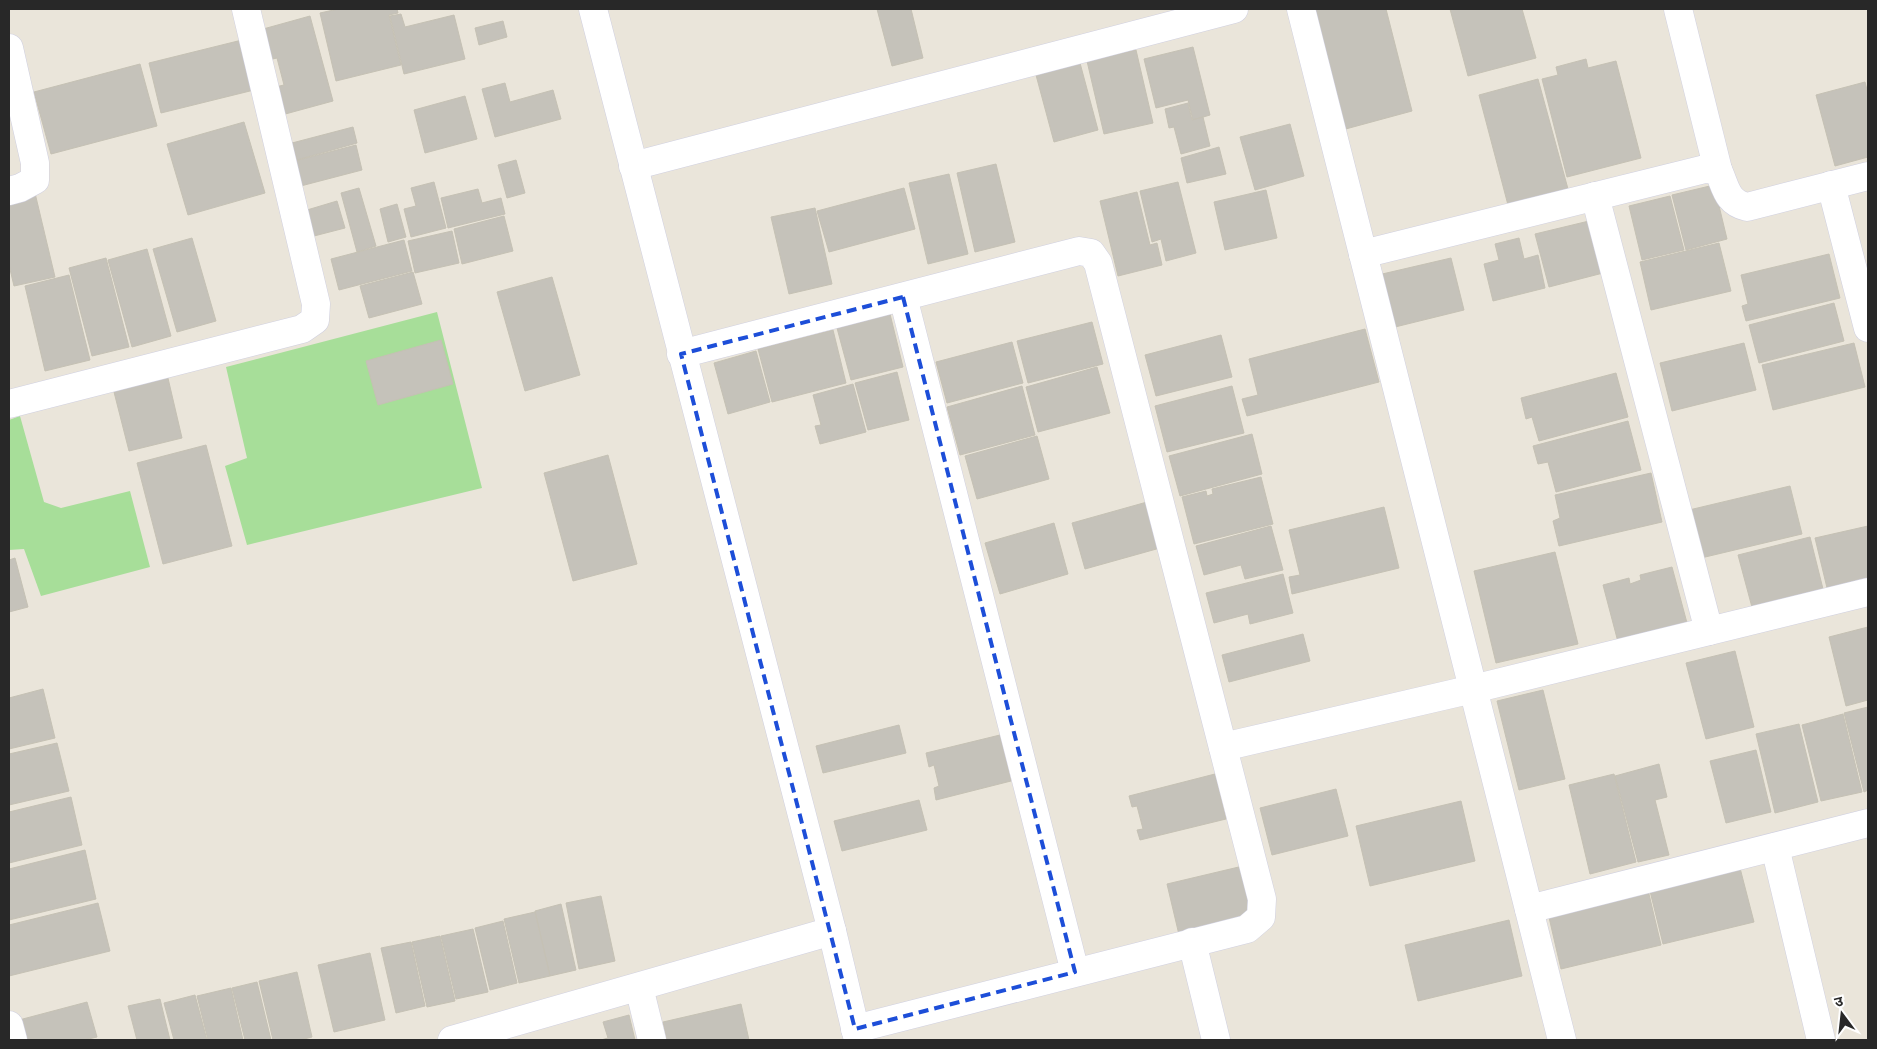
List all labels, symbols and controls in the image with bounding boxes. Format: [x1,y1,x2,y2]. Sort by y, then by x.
north arrow [1817,989,1867,1039]
text: उ [1833,992,1846,1011]

